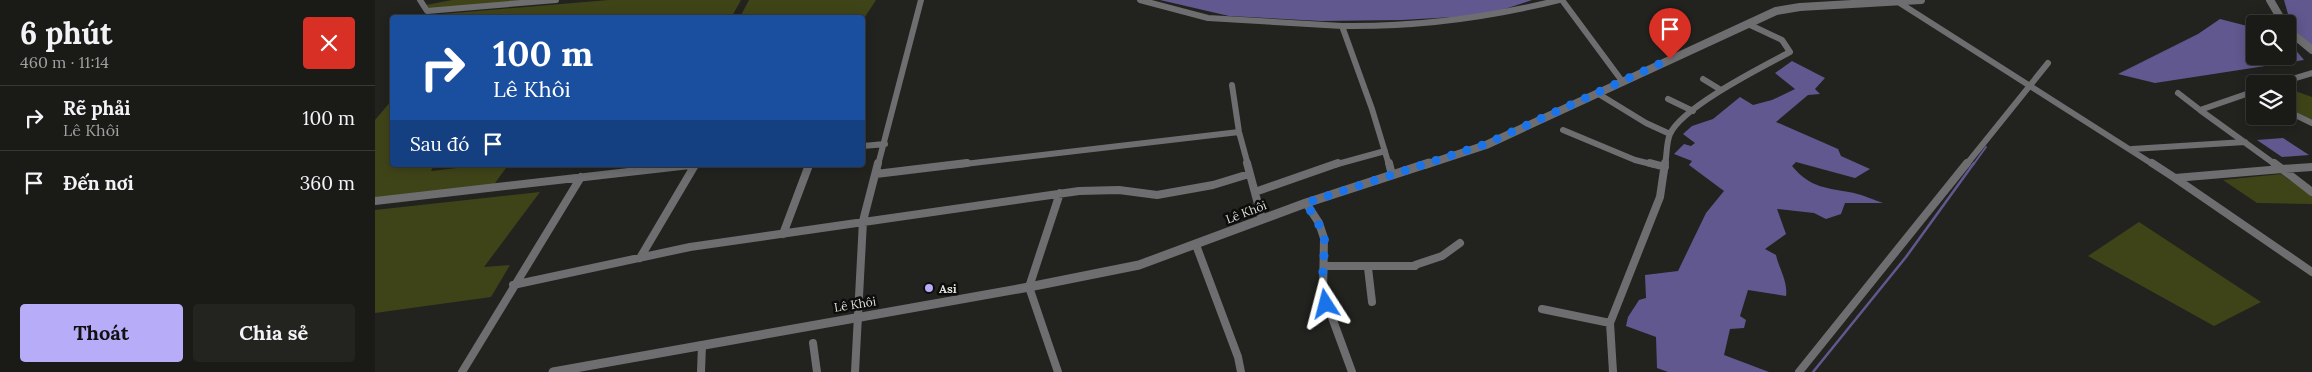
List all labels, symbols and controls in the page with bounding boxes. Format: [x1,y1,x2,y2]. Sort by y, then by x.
pin [1649,8,1691,59]
text: 6 phút [20,14,112,52]
icon: arrive [1656,15,1684,43]
map controls [2246,15,2296,125]
button: search [2246,15,2296,65]
button: close [303,17,355,69]
text: 100 m [493,31,593,76]
icon: right [410,35,475,100]
text: 460 m · 11:14 [20,52,109,72]
text: Lê Khôi [493,75,571,103]
button: layers [2246,75,2296,125]
text: Rẽ phải [63,96,131,120]
icon: right [20,104,48,132]
text: 100 m [303,106,355,130]
text: Lê Khôi [63,120,120,140]
icon: arrive [479,130,507,158]
text: Sau đó [410,132,469,156]
icon: arrive [20,169,48,197]
text: Đến nơi [63,171,134,195]
text: 360 m [300,171,355,195]
street label: Lê Khôi [1224,197,1268,227]
position arrow [1299,277,1351,329]
place label: Asi [939,281,957,296]
marker: Asi [923,282,935,294]
street label: Lê Khôi [833,293,877,315]
button: Thoát [20,304,183,362]
button: Chia sẻ [193,304,355,362]

